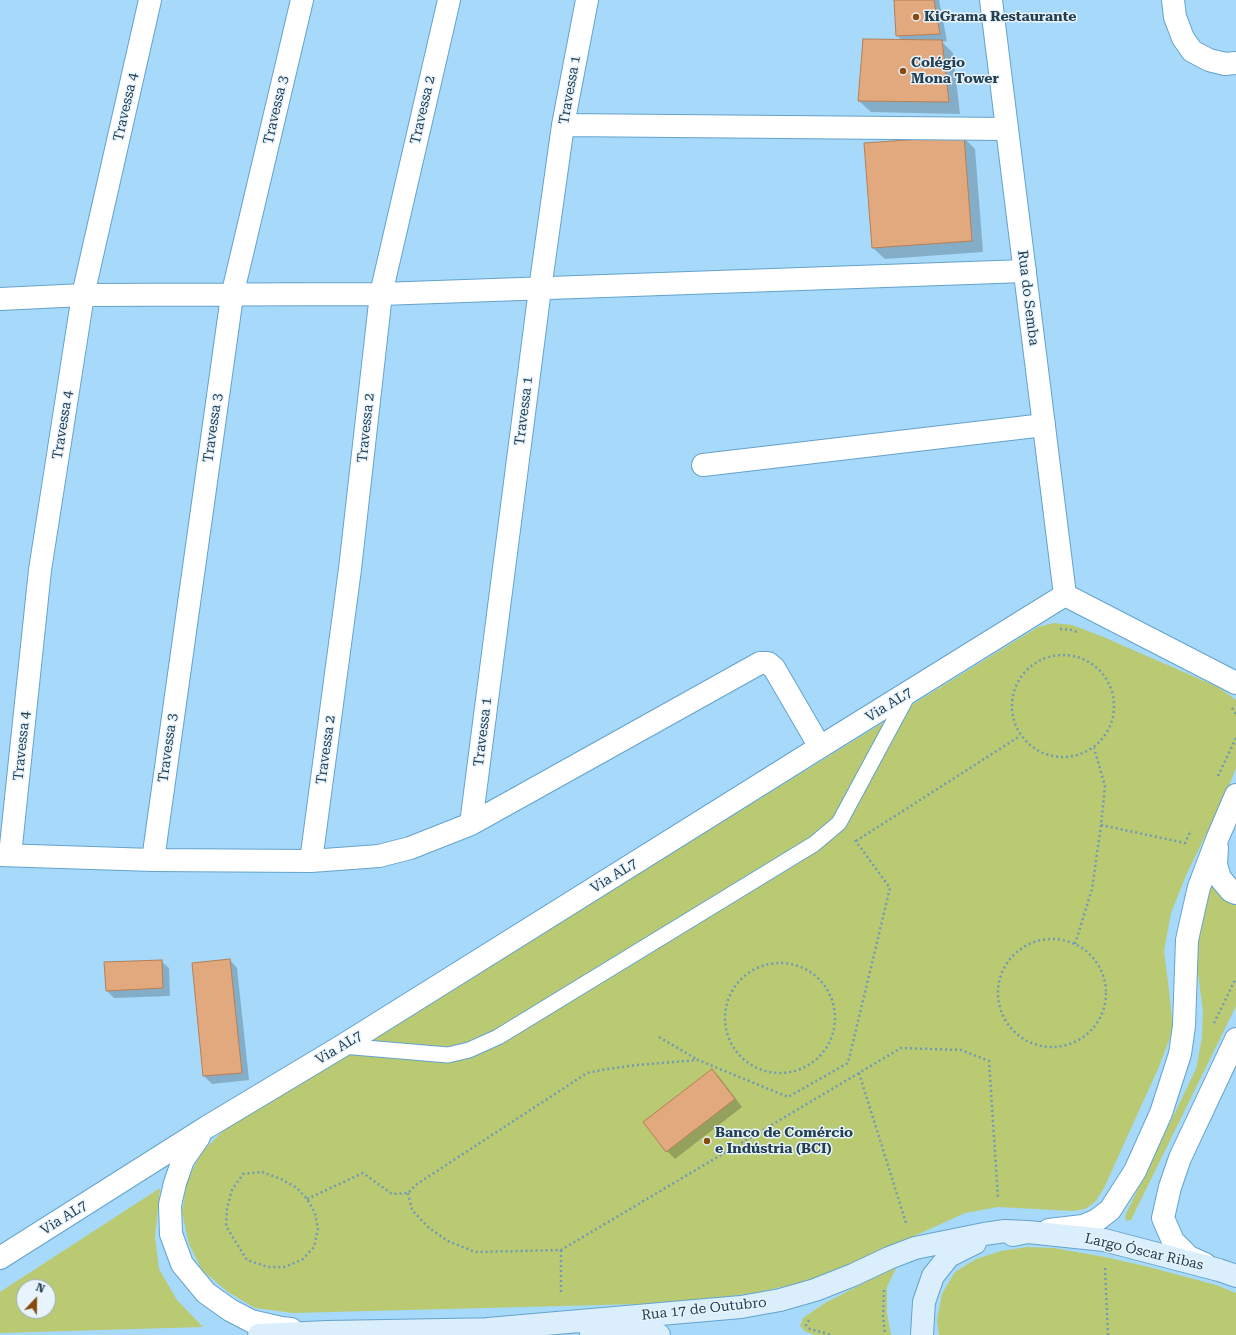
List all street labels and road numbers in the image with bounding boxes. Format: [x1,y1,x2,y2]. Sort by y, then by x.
street label: Travessa 1 [556,54,584,126]
street label: Travessa 4 [110,71,142,143]
street label: Travessa 3 [260,74,292,146]
street label: Travessa 2 [407,74,439,146]
street label: Rua do Semba [1014,249,1042,347]
street label: Travessa 1 [511,375,537,447]
street label: Travessa 4 [49,389,77,461]
street label: Travessa 3 [200,392,226,464]
street label: Travessa 2 [354,392,378,464]
street label: Via AL7 [863,684,915,726]
street label: Travessa 1 [470,696,496,768]
street label: Travessa 4 [10,710,34,782]
street label: Travessa 3 [155,712,181,784]
street label: Travessa 2 [313,714,339,786]
street label: Via AL7 [588,855,640,897]
street label: Via AL7 [313,1027,365,1069]
street label: Via AL7 [38,1197,90,1239]
street label: Largo Óscar Ribas [1083,1230,1205,1274]
street label: Rua 17 de Outubro [641,1294,767,1324]

